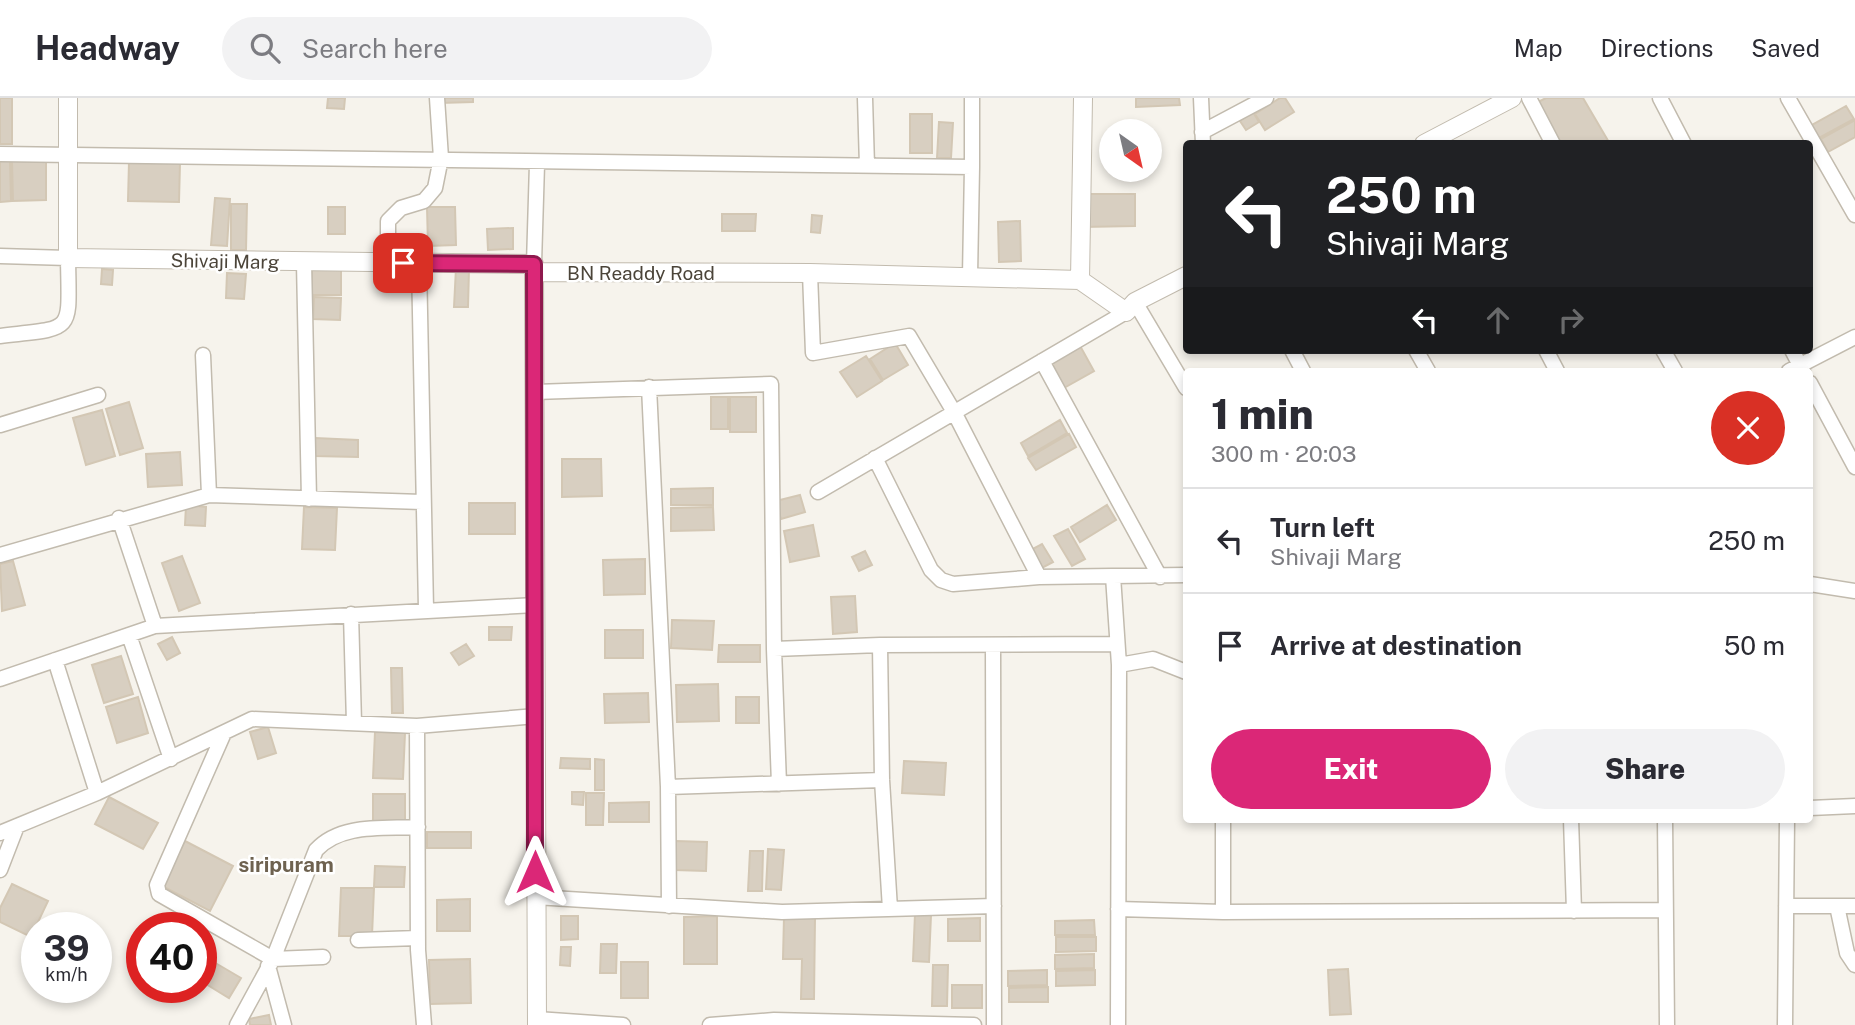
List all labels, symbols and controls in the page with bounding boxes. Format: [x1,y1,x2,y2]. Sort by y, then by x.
search box [222,17,712,80]
text: Headway [35,29,180,67]
icon: search [246,29,284,67]
text: Search here [302,33,448,64]
text: Map [1514,34,1563,62]
text: Directions [1601,34,1713,62]
text: Saved [1751,34,1820,62]
north arrow [1099,119,1162,182]
map controls [1099,119,1162,182]
text: 250 m [1326,166,1477,224]
icon: left [1211,168,1302,259]
text: Shivaji Marg [1326,225,1509,262]
pin [373,233,433,293]
icon: arrive [384,244,422,282]
street label: Shivaji Marg [170,249,280,273]
street label: BN Readdy Road [567,262,715,284]
icon: left [1406,301,1444,339]
icon: ahead [1479,301,1517,339]
icon: right [1552,301,1590,339]
text: 1 min [1211,389,1314,438]
button: close [1711,391,1785,465]
text: 300 m · 20:03 [1211,440,1357,467]
text: Turn left [1270,512,1375,543]
icon: left [1211,522,1249,560]
text: 250 m [1708,525,1785,556]
text: Shivaji Marg [1270,543,1402,570]
icon: arrive [1211,627,1249,665]
text: Arrive at destination [1270,630,1522,661]
text: 50 m [1724,630,1785,661]
button: Exit [1211,729,1491,809]
button: Share [1505,729,1785,809]
position arrow [498,835,572,909]
district label: siripuram [238,852,334,877]
speed limit sign: 40 [126,912,217,1003]
text: 39 [43,928,90,969]
text: km/h [45,964,88,985]

